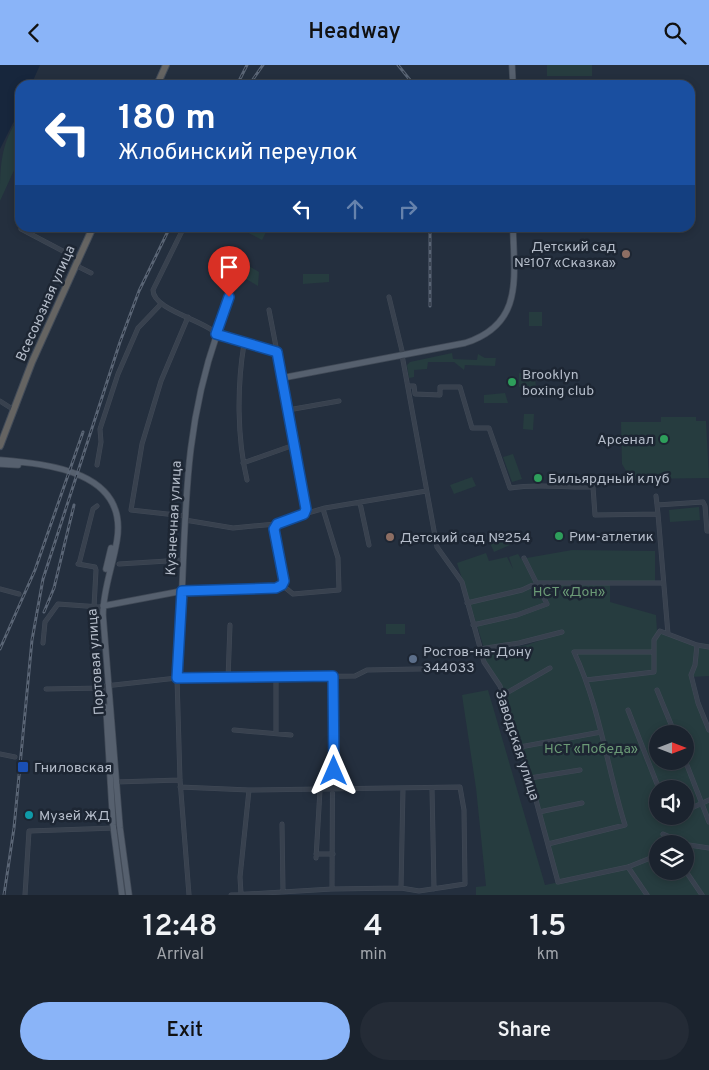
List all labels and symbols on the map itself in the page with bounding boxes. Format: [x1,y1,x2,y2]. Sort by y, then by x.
place label: Детский сад №107 «Сказка» [514,239,616,272]
street label: Всесоюзная улица [13,243,80,364]
pin [208,246,250,297]
marker: Детский сад №107 «Сказка» [620,248,632,260]
place label: Brooklyn boxing club [522,367,594,400]
marker: Brooklyn boxing club [506,376,518,388]
place label: Арсенал [597,432,654,449]
marker: Арсенал [658,433,670,445]
street label: Кузнечная улица [163,460,186,576]
place label: Бильярдный клуб [548,471,670,488]
marker: Бильярдный клуб [532,472,544,484]
place label: Рим-атлетик [569,529,654,546]
place label: Детский сад №254 [400,530,531,547]
marker: Рим-атлетик [553,530,565,542]
marker: Детский сад №254 [384,531,396,543]
park label: НСТ «Дон» [533,584,605,601]
street label: Портовая улица [84,608,109,716]
place label: Ростов-на-Дону 344033 [423,644,532,677]
marker: Ростов-на-Дону 344033 [407,653,419,665]
street label: Заводская улица [491,688,542,803]
north arrow [649,725,694,770]
park label: НСТ «Победа» [544,741,638,758]
position arrow [307,744,359,796]
marker: Гниловская [16,760,30,774]
place label: Гниловская [34,760,112,777]
place label: Музей ЖД [39,808,110,825]
marker: Музей ЖД [23,809,35,821]

